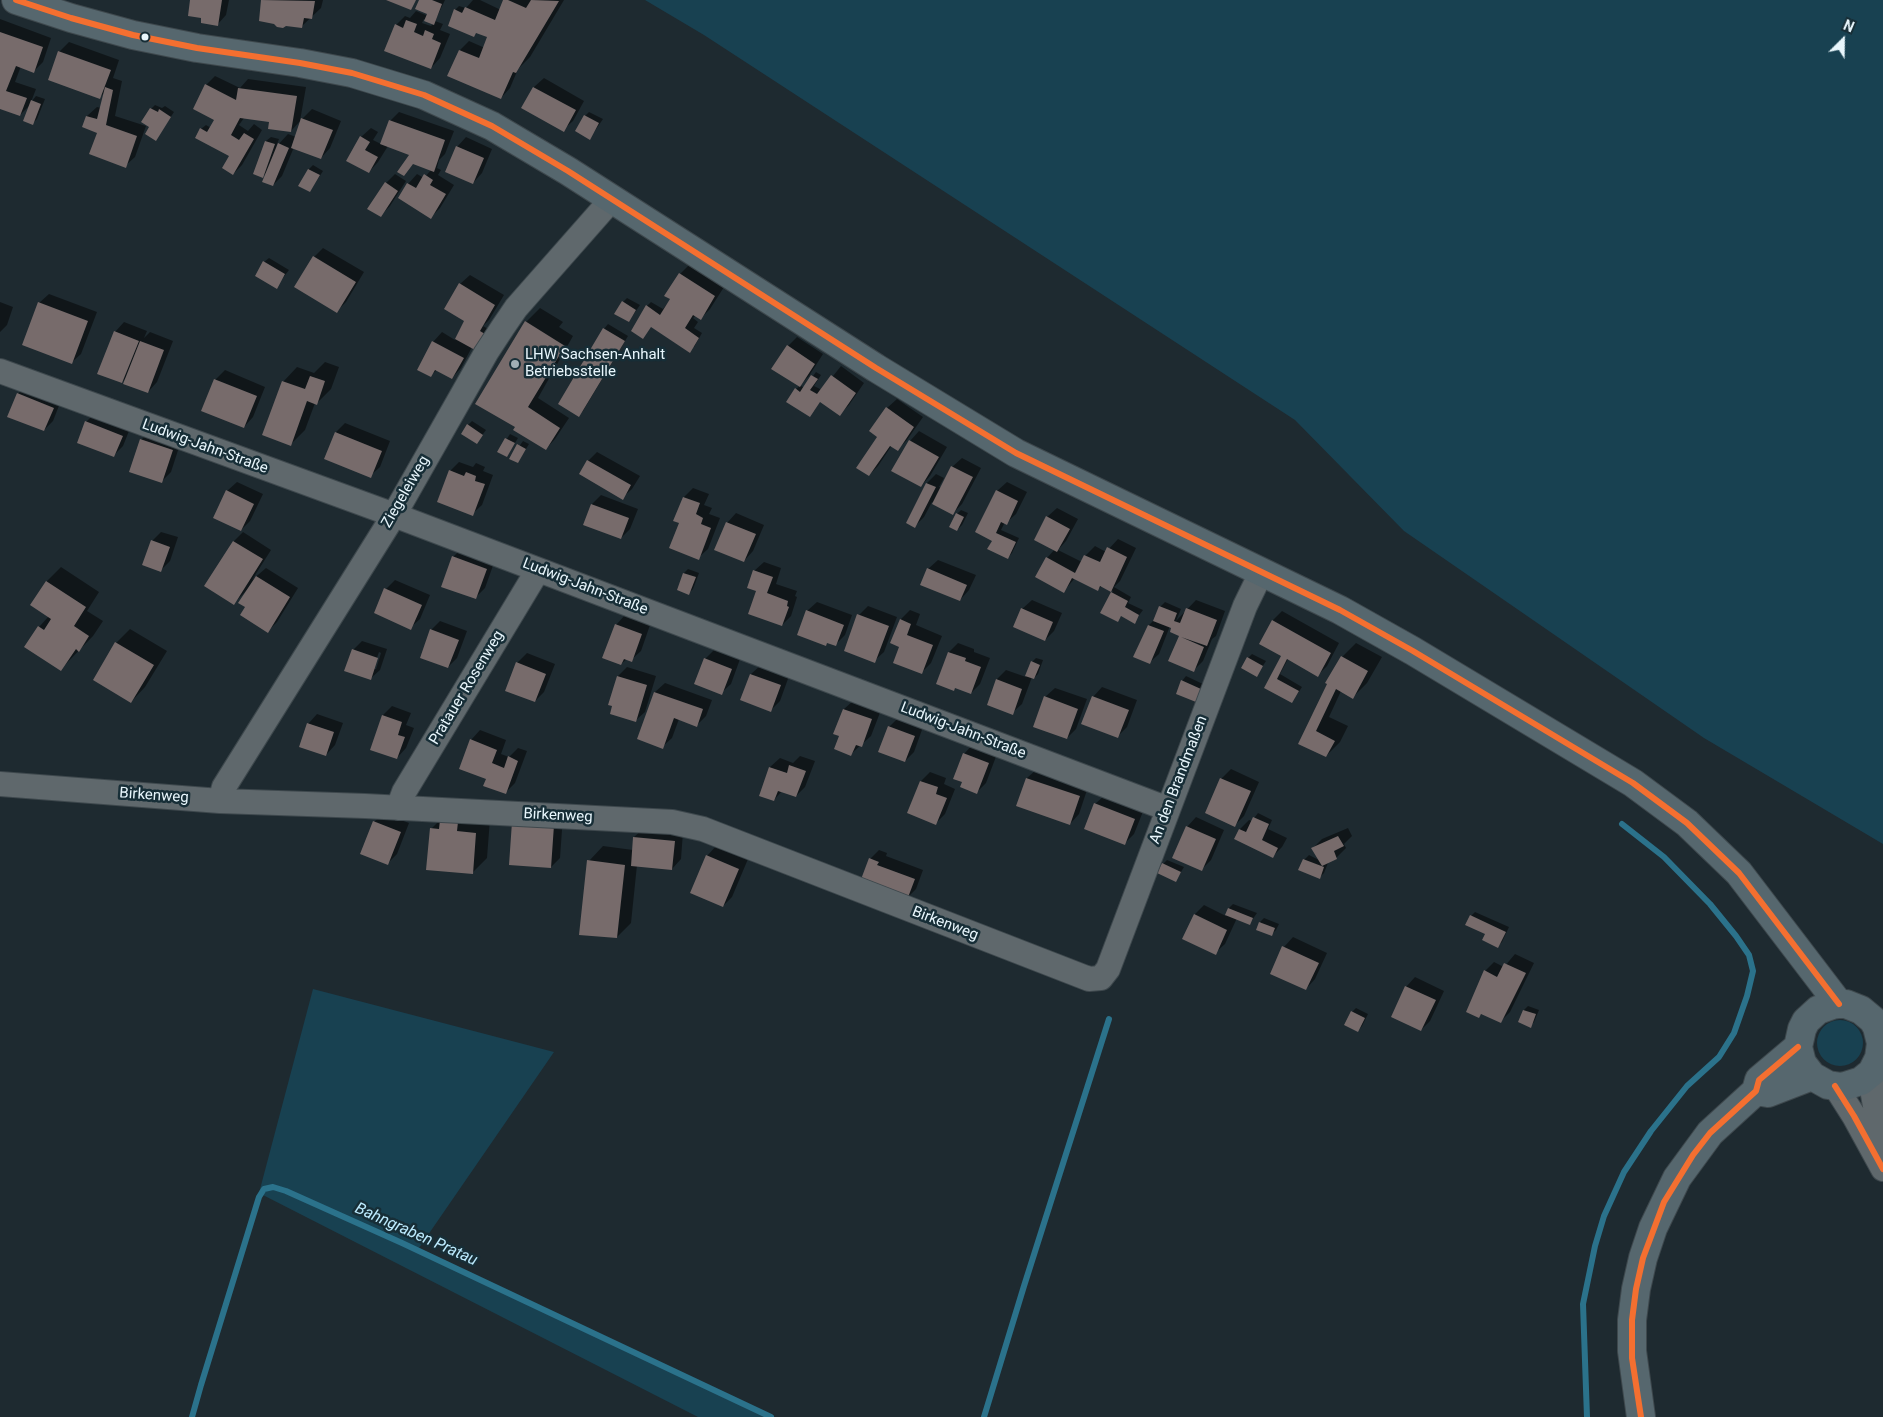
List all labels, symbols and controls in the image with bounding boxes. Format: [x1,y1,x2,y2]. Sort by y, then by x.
north arrow [1818,15,1868,65]
text: N [1841,17,1857,35]
unlabelled marker [140,32,150,42]
place label: LHW Sachsen-Anhalt Betriebsstelle [525,346,665,381]
marker: LHW Sachsen-Anhalt Betriebsstelle [509,358,521,370]
street label: Ludwig-Jahn-Straße [140,416,270,478]
street label: Ziegeleiweg [378,453,434,531]
street label: Ludwig-Jahn-Straße [520,555,650,619]
street label: Pratauer Rosenweg [426,628,508,748]
street label: Ludwig-Jahn-Straße [898,699,1028,763]
street label: An den Brandmaßen [1146,713,1212,847]
street label: Birkenweg [119,785,189,807]
street label: Birkenweg [523,805,593,827]
street label: Birkenweg [909,903,981,945]
water label: Bahngraben Pratau [352,1199,480,1271]

